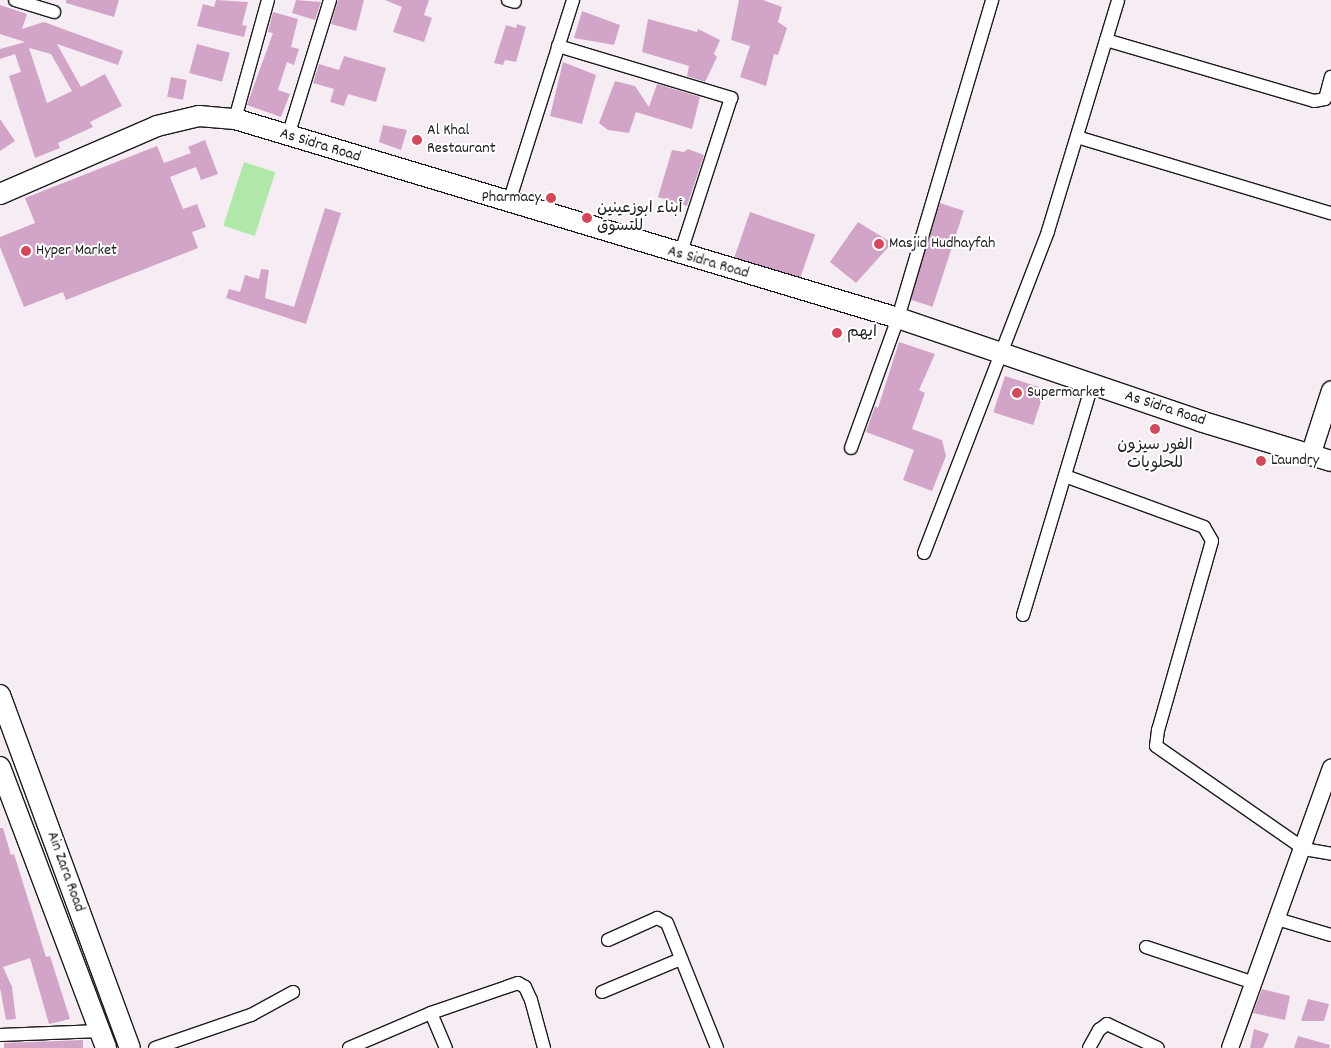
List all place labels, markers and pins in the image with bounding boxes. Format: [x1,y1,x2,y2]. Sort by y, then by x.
place label: Al Khal Restaurant [427,121,496,159]
marker: Al Khal Restaurant [411,134,423,146]
place label: Pharmacy [482,188,541,208]
marker: Pharmacy [545,192,557,204]
place label: أبناء ابوزعينين للتسوق [597,199,683,237]
marker: أبناء ابوزعينين للتسوق [581,212,593,224]
place label: Masjid Hudhayfah [889,234,995,254]
marker: Masjid Hudhayfah [873,238,885,250]
place label: Hyper Market [36,241,117,261]
marker: Hyper Market [20,245,32,257]
place label: ايهم [847,323,877,343]
marker: ايهم [831,327,843,339]
place label: Supermarket [1027,383,1105,403]
marker: Supermarket [1011,387,1023,399]
marker: الفور سيزون للحلويات [1149,423,1161,435]
place label: الفور سيزون للحلويات [1117,436,1193,474]
place label: Laundry [1271,451,1319,471]
marker: Laundry [1255,455,1267,467]

